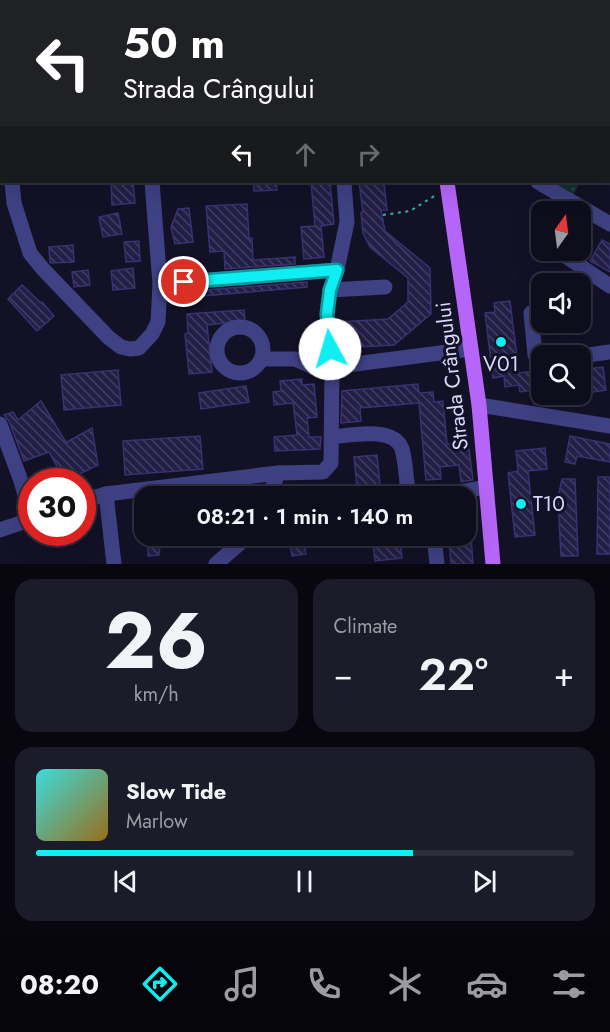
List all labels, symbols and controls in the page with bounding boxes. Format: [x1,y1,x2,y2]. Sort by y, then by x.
text: 50 m [123,13,225,74]
icon: left [24,24,102,102]
text: Strada Crângului [123,69,315,108]
icon: left [226,138,259,171]
icon: ahead [289,138,322,171]
icon: right [352,138,385,171]
north arrow [531,201,591,261]
map controls [531,201,591,405]
pin [158,256,209,307]
icon: arrive [167,265,200,298]
button: sound [531,273,591,333]
street label: Strada Crângului [428,300,476,452]
position arrow [298,317,362,381]
marker: V01 [494,335,508,349]
button: search [531,345,591,405]
place label: V01 [483,349,519,379]
speed limit sign: 30 [18,468,96,546]
place label: T10 [533,489,565,519]
marker: T10 [514,497,528,511]
text: 08:21 · 1 min · 140 m [197,500,413,532]
text: 26 [105,585,208,697]
text: Climate [334,612,397,641]
text: 22° [418,642,488,707]
text: − [334,651,353,698]
text: + [554,651,574,698]
text: km/h [134,680,179,709]
text: Slow Tide [126,775,226,807]
text: Marlow [126,807,188,836]
icon: previous [109,865,142,898]
icon: pause [288,865,321,898]
icon: next [468,865,501,898]
icon: directions [139,963,181,1005]
icon: music [221,963,263,1005]
icon: phone [303,963,345,1005]
icon: climate [384,963,426,1005]
icon: car [466,963,508,1005]
icon: filters [548,963,590,1005]
text: 08:20 [20,965,99,1004]

